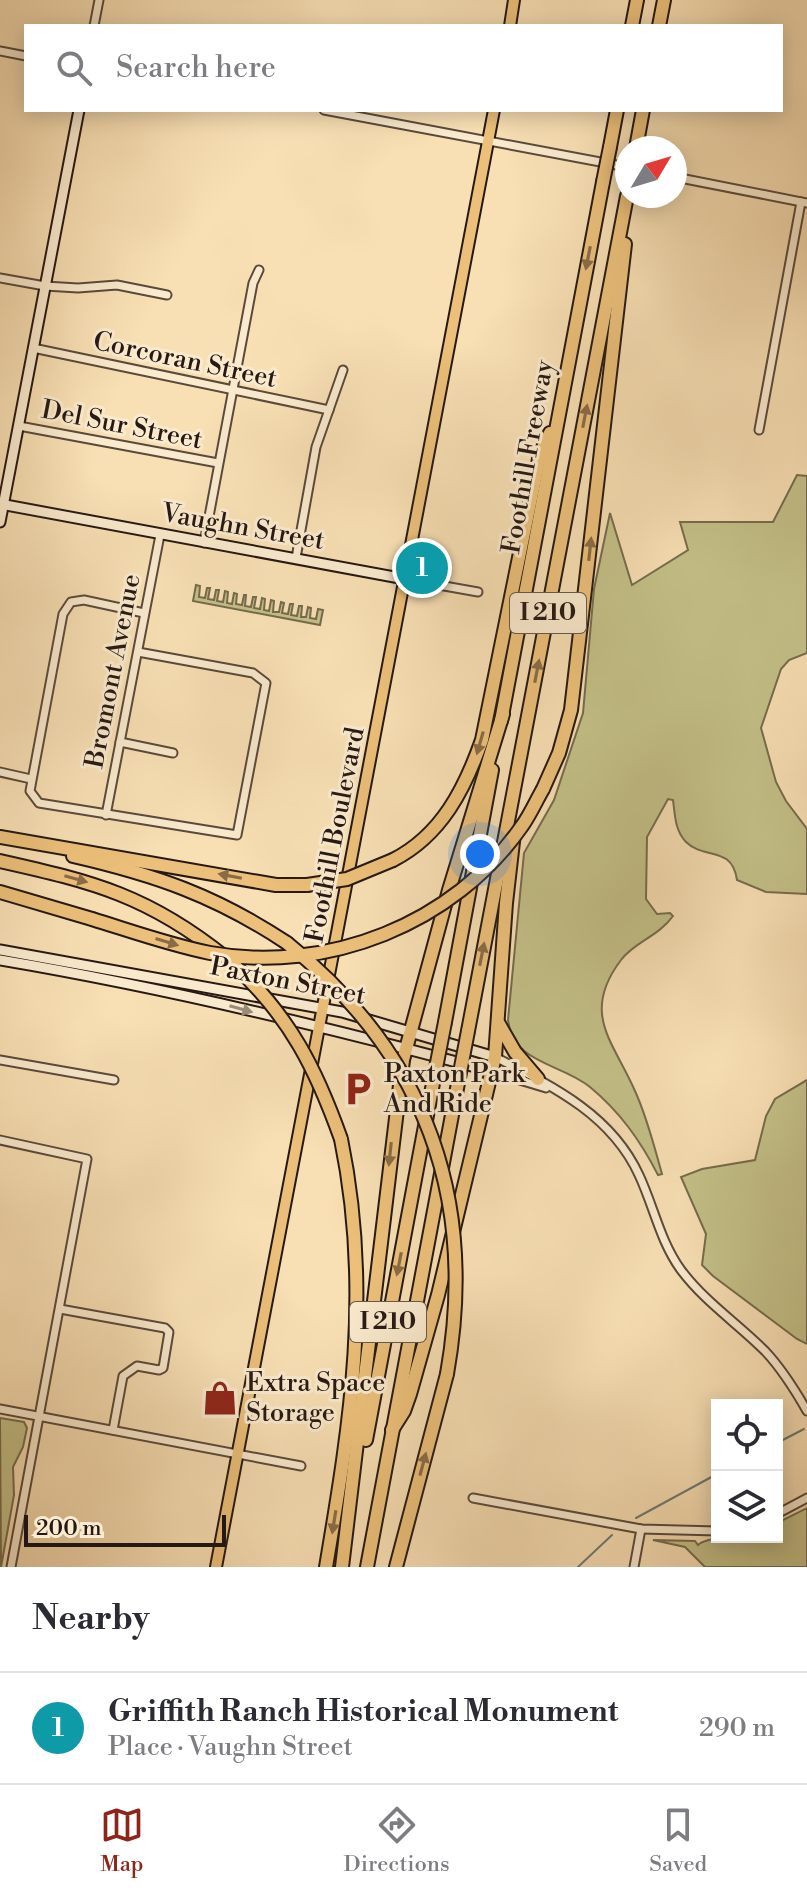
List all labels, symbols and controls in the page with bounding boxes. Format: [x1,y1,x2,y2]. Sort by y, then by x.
search box [24,24,783,112]
icon: search [52,46,96,90]
text: Search here [116,49,276,87]
north arrow [615,136,687,208]
one-way arrow [581,246,594,271]
street label: Corcoran Street [90,325,280,395]
street label: Foothill Freeway [495,357,561,556]
street label: Del Sur Street [39,394,205,456]
one-way arrow [580,403,592,428]
street label: Vaughn Street [158,497,327,557]
one-way arrow [584,536,597,561]
pin: 1 [396,538,448,598]
street label: Bromont Avenue [78,571,147,772]
road number: I 210 [510,593,586,633]
one-way arrow [531,659,543,684]
street label: Foothill Boulevard [298,724,372,945]
one-way arrow [473,731,485,756]
your location [460,834,500,874]
one-way arrow [217,869,242,881]
one-way arrow [64,873,88,886]
one-way arrow [155,936,179,949]
one-way arrow [477,942,489,967]
street label: Paxton Street [208,950,368,1012]
one-way arrow [229,1003,254,1015]
place label: Paxton Park And Ride [383,1058,527,1120]
parking icon: Paxton Park And Ride [339,1070,377,1108]
one-way arrow [384,1141,397,1166]
one-way arrow [393,1252,405,1277]
road number: I 210 [350,1302,426,1342]
place label: Extra Space Storage [246,1367,385,1429]
shop icon: Extra Space Storage [201,1379,239,1417]
map controls [711,1399,783,1543]
button: locate [711,1399,783,1471]
one-way arrow [418,1452,430,1477]
button: layers [711,1471,783,1543]
one-way arrow [327,1510,340,1535]
scale bar [24,1511,226,1547]
text: 200 m [36,1515,102,1542]
text: Nearby [32,1598,150,1640]
text: Griffith Ranch Historical Monument [108,1693,618,1731]
text: 1 [52,1712,64,1744]
text: 290 m [699,1712,775,1744]
text: Place · Vaughn Street [108,1731,353,1763]
tab: Map [100,1803,144,1878]
tab: Directions [344,1803,450,1878]
tab: Saved [649,1803,707,1878]

